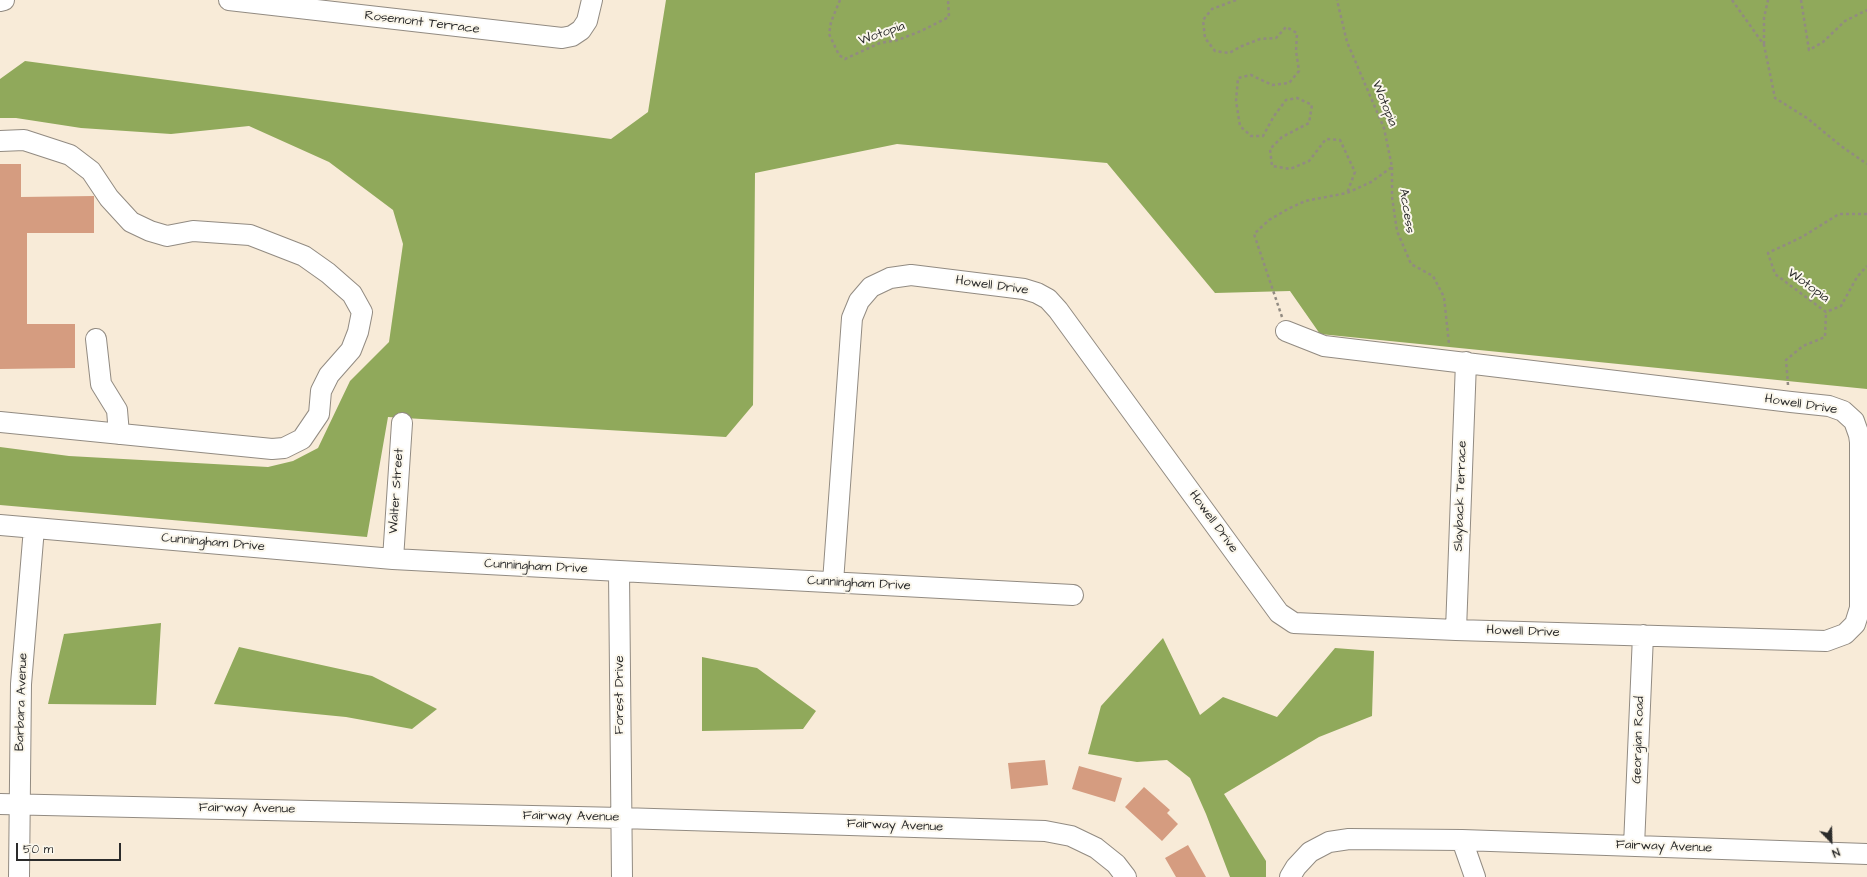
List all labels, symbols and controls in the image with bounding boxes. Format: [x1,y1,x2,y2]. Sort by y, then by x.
street label: Rosemont Terrace [364,8,480,38]
street label: Wotopia [857,19,907,49]
street label: Wotopia [1368,79,1400,129]
street label: Access [1395,188,1417,234]
street label: Wotopia [1784,266,1832,306]
street label: Howell Drive [955,273,1029,299]
street label: Howell Drive [1764,392,1838,418]
street label: Slayback Terrace [1451,440,1471,552]
street label: Walter Street [386,448,408,534]
street label: Howell Drive [1185,488,1241,556]
street label: Cunningham Drive [161,531,265,555]
street label: Cunningham Drive [484,556,588,578]
street label: Cunningham Drive [807,573,911,595]
street label: Howell Drive [1486,623,1560,641]
street label: Barbara Avenue [12,653,32,751]
street label: Forest Drive [612,656,628,734]
street label: Georgian Road [1630,696,1648,784]
street label: Fairway Avenue [199,800,295,818]
street label: Fairway Avenue [523,808,619,826]
street label: Fairway Avenue [847,817,943,835]
north arrow [1811,821,1851,861]
scale bar [18,835,123,861]
street label: Fairway Avenue [1616,838,1712,856]
text: 50 m [23,841,53,858]
text: N [1830,844,1842,861]

